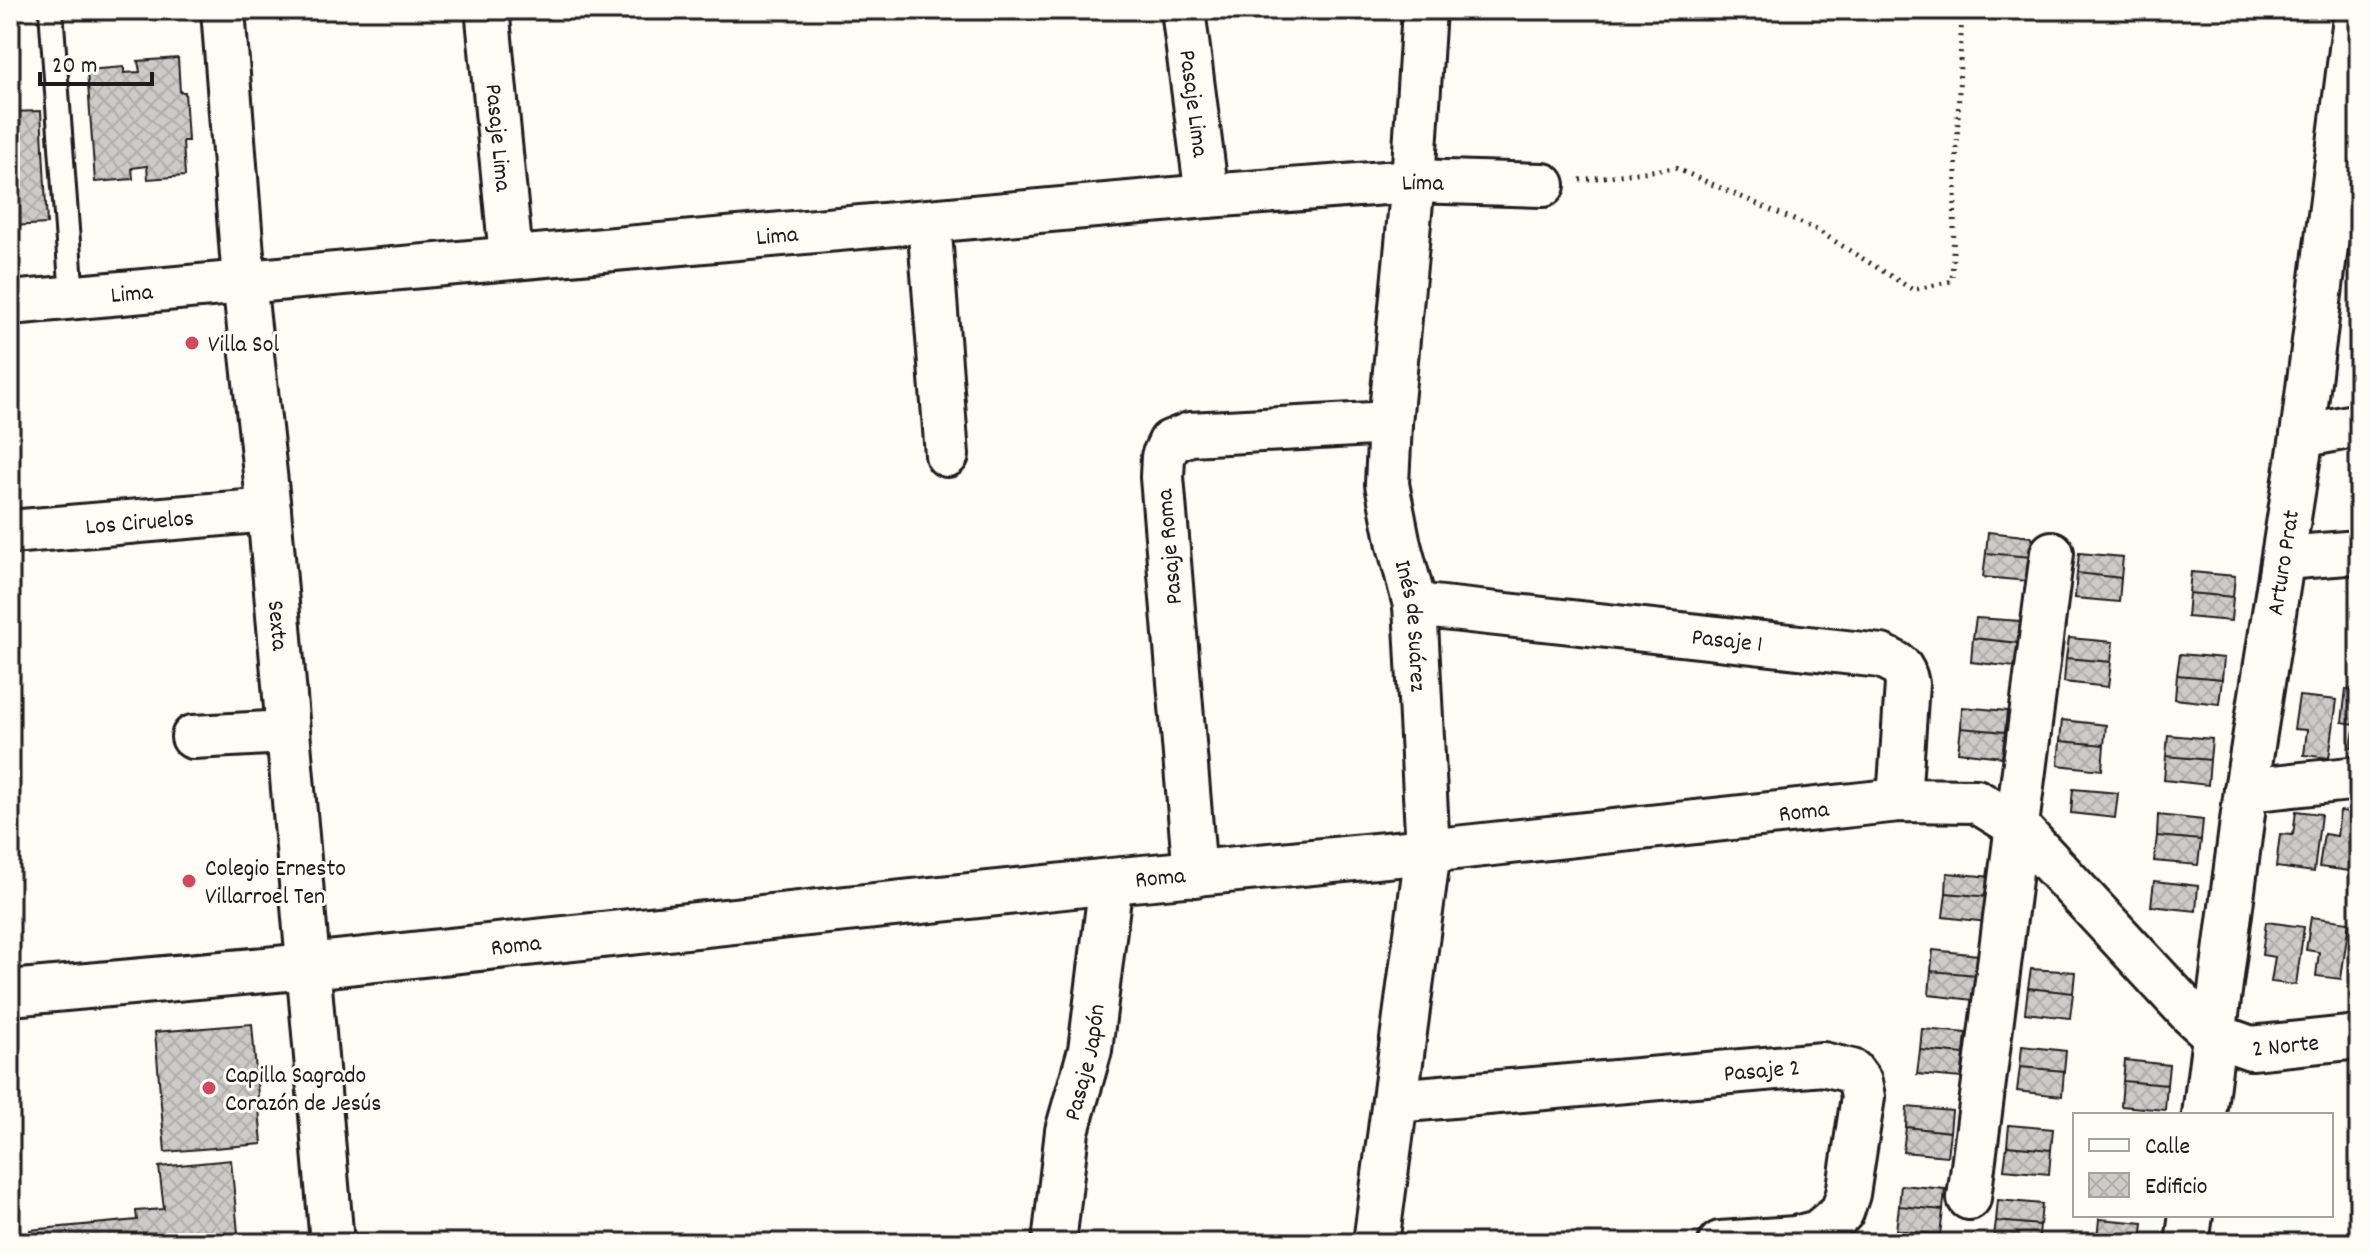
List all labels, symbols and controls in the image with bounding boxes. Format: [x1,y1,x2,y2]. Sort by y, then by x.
scale bar [40,36,152,86]
street label: Pasaje Lima [1168,48,1216,160]
text: 20 m [52,50,98,84]
street label: Pasaje Lima [474,82,519,194]
street label: Lima [1401,167,1445,202]
street label: Lima [755,219,800,256]
street label: Lima [109,276,155,314]
place label: Villa Sol [208,329,279,363]
marker: Villa Sol [183,334,201,352]
street label: Pasaje Roma [1149,487,1193,606]
street label: Los Ciruelos [84,502,195,546]
street label: Arturo Prat [2260,508,2310,618]
street label: Inés de Suárez [1384,556,1434,693]
street label: Sexta [257,599,295,653]
street label: Pasaje 1 [1690,621,1764,663]
street label: Roma [1777,794,1831,833]
place label: Colegio Ernesto Villarroel Ten [205,853,346,915]
street label: Roma [1134,860,1188,899]
marker: Colegio Ernesto Villarroel Ten [180,872,198,890]
street label: Roma [489,927,543,967]
street label: Pasaje Japón [1057,1002,1116,1125]
street label: 2 Norte [2251,1027,2321,1068]
street label: Pasaje 2 [1722,1052,1801,1093]
place label: Capilla Sagrado Corazón de Jesús [225,1060,381,1122]
marker: Capilla Sagrado Corazón de Jesús [200,1079,218,1097]
legend [2073,1113,2333,1217]
text: Calle [2145,1131,2190,1165]
text: Edificio [2145,1171,2207,1205]

